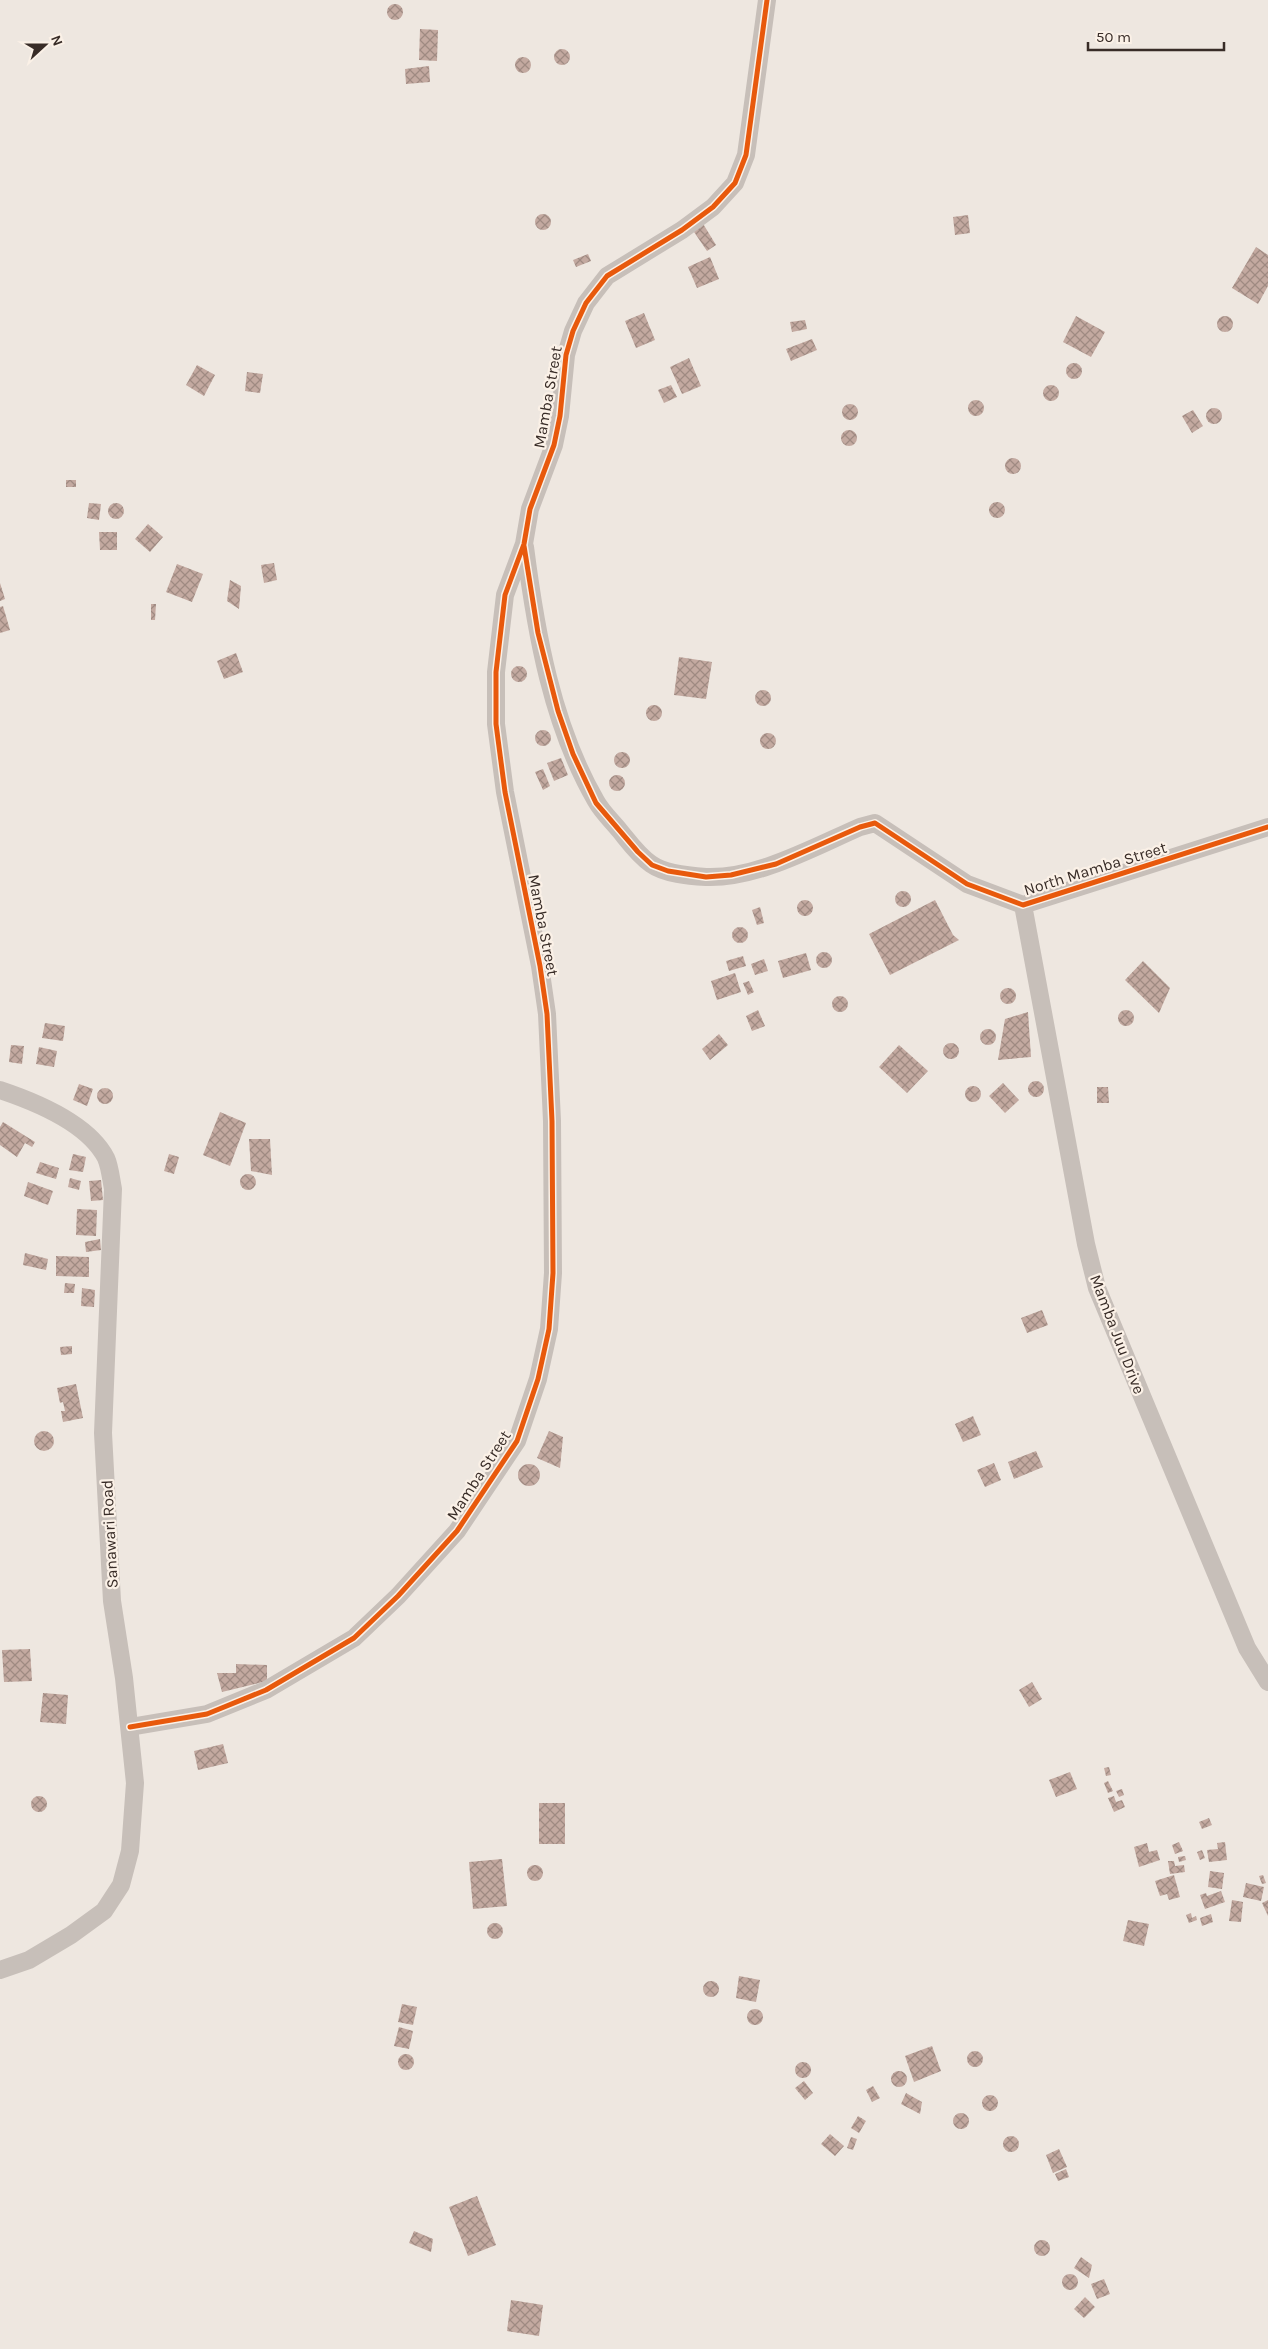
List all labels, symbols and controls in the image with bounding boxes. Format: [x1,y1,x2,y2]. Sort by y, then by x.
north arrow [20,20,70,70]
scale bar [1088,20,1224,52]
text: 50 m [1096,28,1131,46]
text: N [47,33,66,48]
street label: Mamba Street [529,345,566,450]
street label: North Mamba Street [1021,838,1169,899]
street label: Mamba Street [524,873,563,978]
street label: Mamba Juu Drive [1086,1272,1149,1397]
street label: Mamba Street [442,1427,515,1524]
street label: Sanawari Road [97,1479,122,1589]

